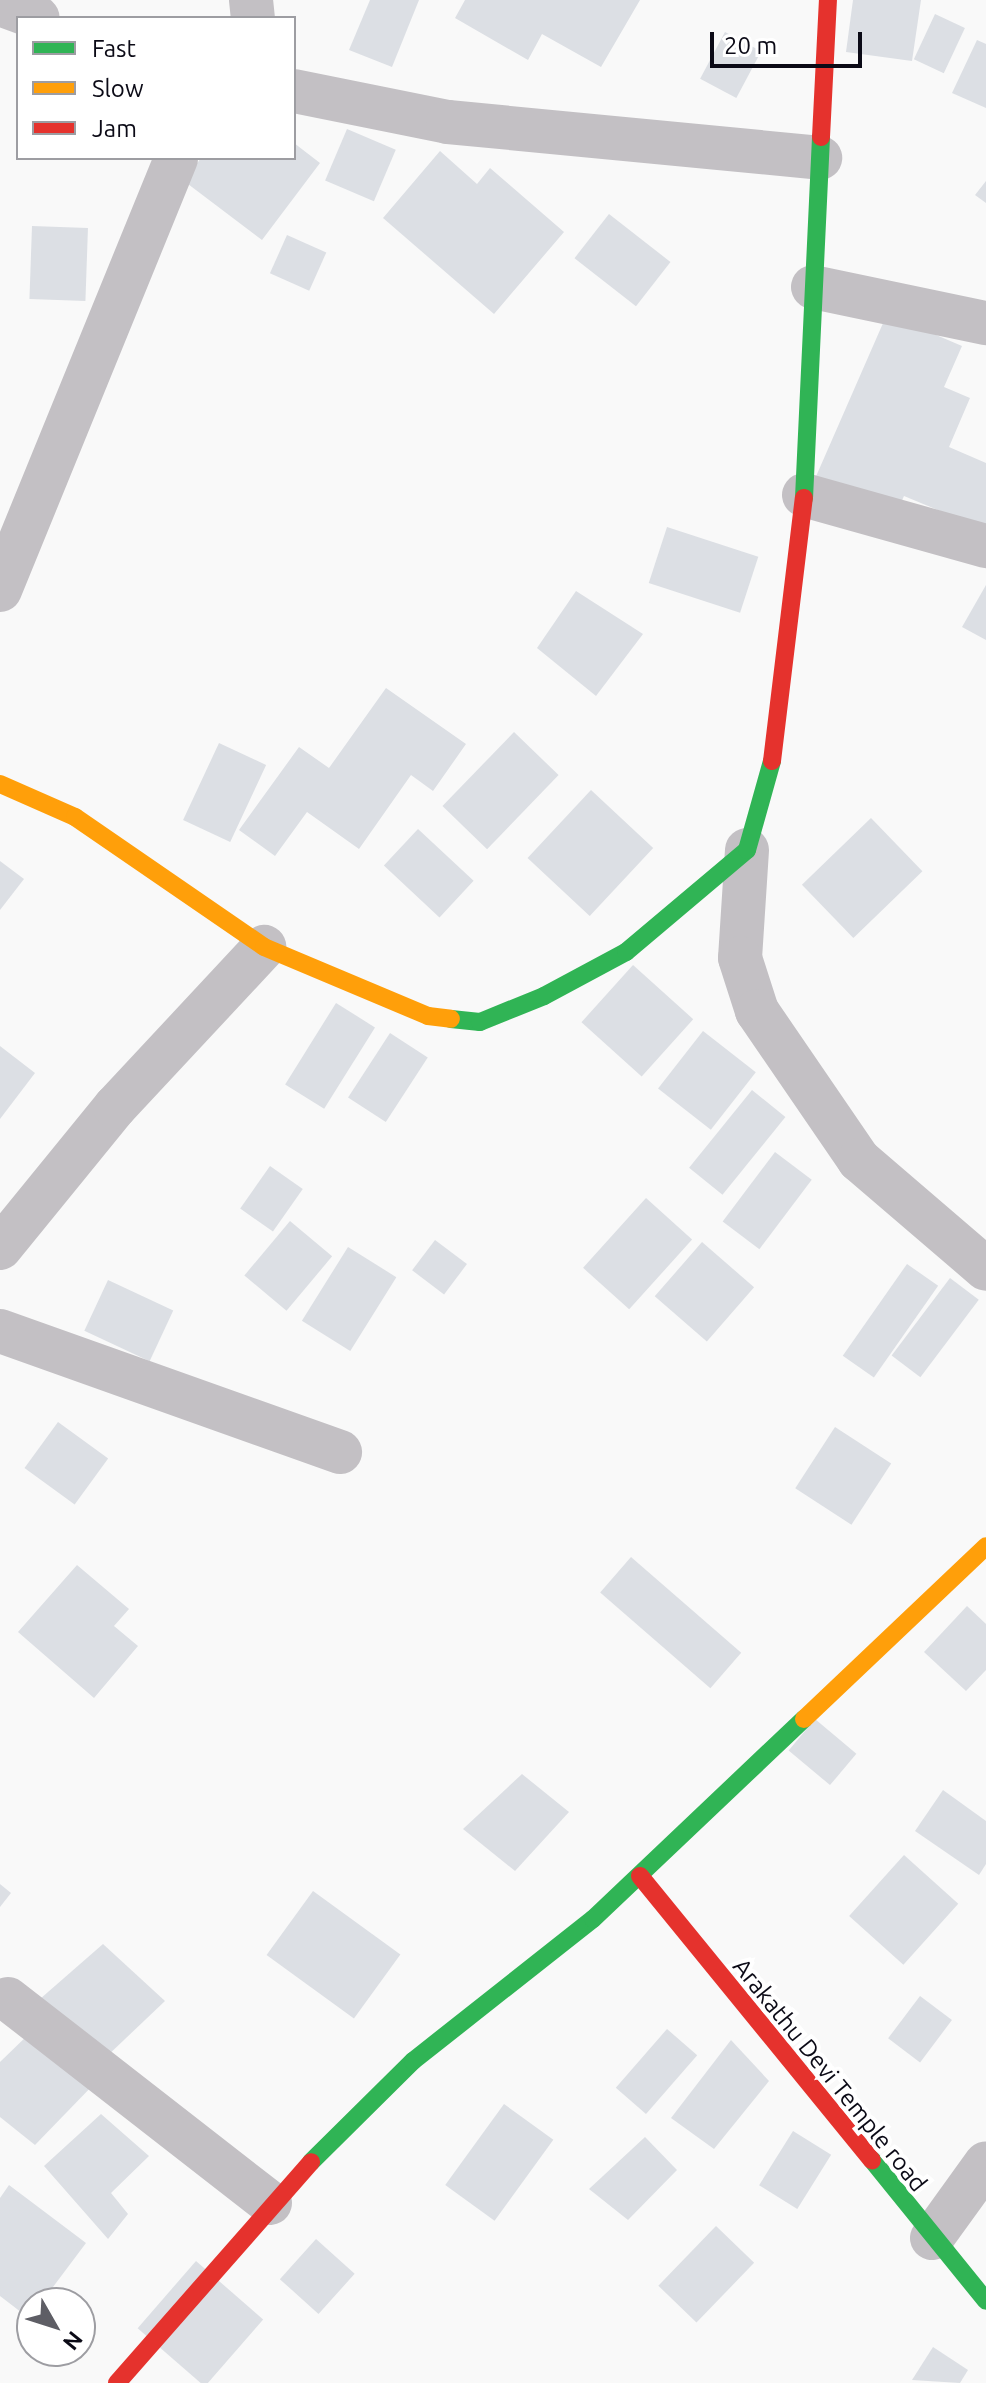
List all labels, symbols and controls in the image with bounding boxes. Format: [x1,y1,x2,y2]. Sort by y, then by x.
legend [16,16,296,160]
scale bar [714,16,866,66]
text: 20 m [724,32,777,59]
text: Fast [92,35,136,62]
text: Slow [92,75,144,102]
text: Jam [92,115,137,142]
street label: Arakathu Devi Temple road [727,1953,933,2197]
north arrow [16,2287,96,2367]
text: N [59,2327,88,2355]

